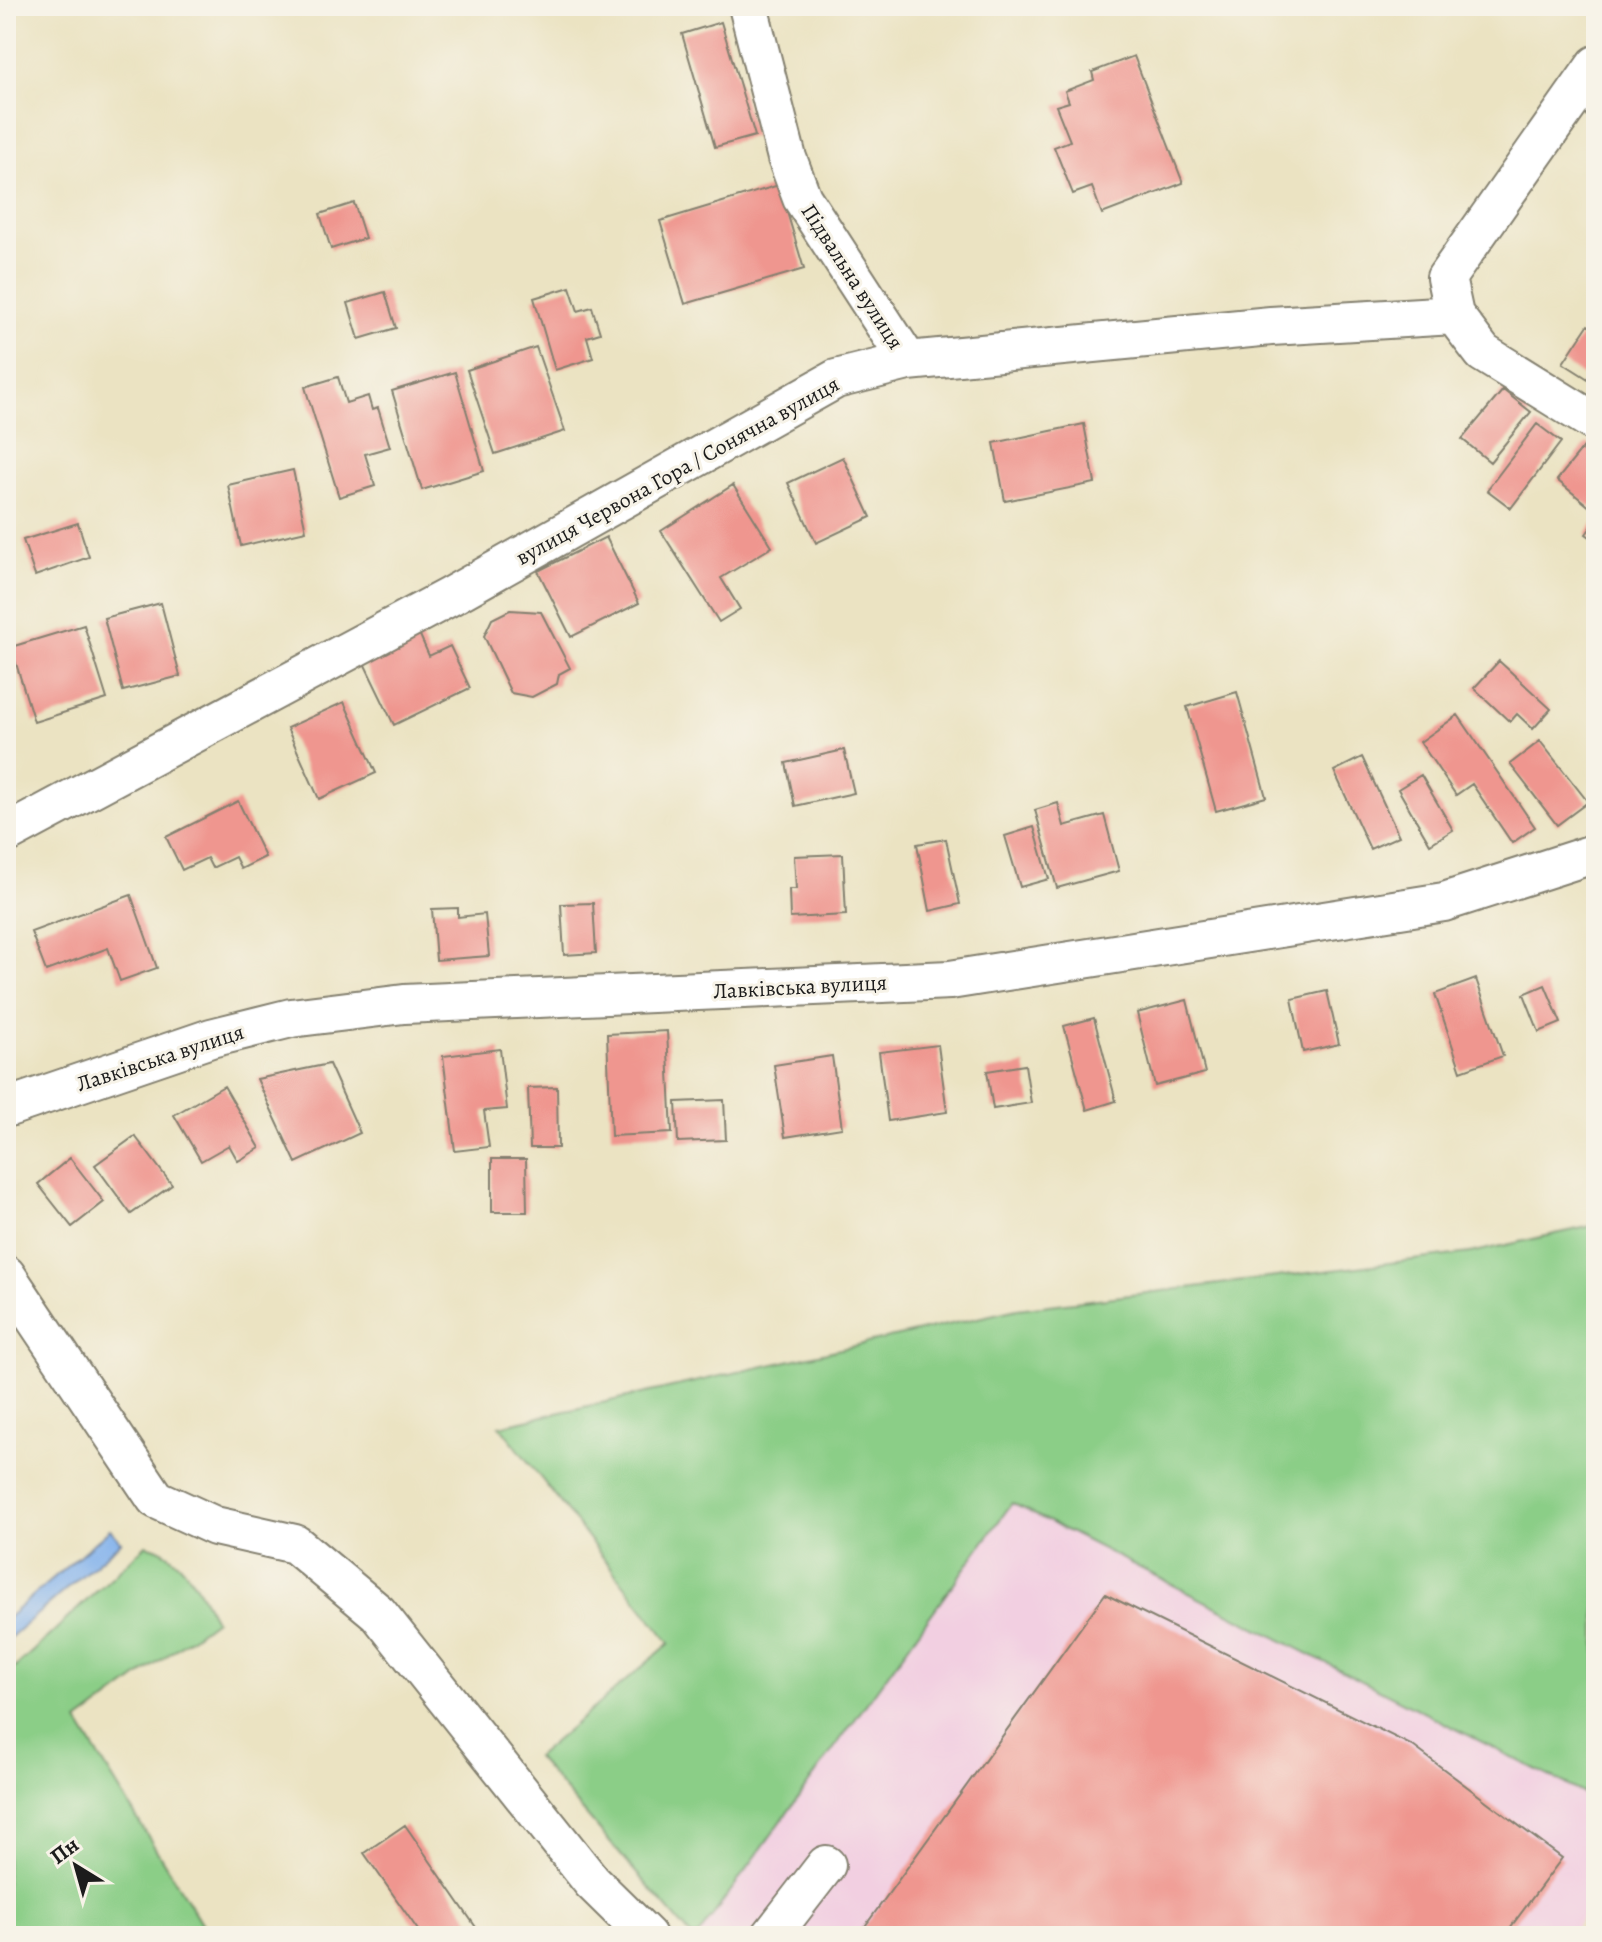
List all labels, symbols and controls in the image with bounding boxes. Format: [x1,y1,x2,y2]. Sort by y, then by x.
street label: Підвальна вулиця [794,198,910,355]
street label: вулиця Червона Гора / Сонячна вулиця [510,369,845,573]
street label: Лавківська вулиця [712,967,888,1007]
street label: Лавківська вулиця [73,1017,248,1099]
north arrow [36,1826,116,1906]
text: Пн [44,1830,85,1871]

